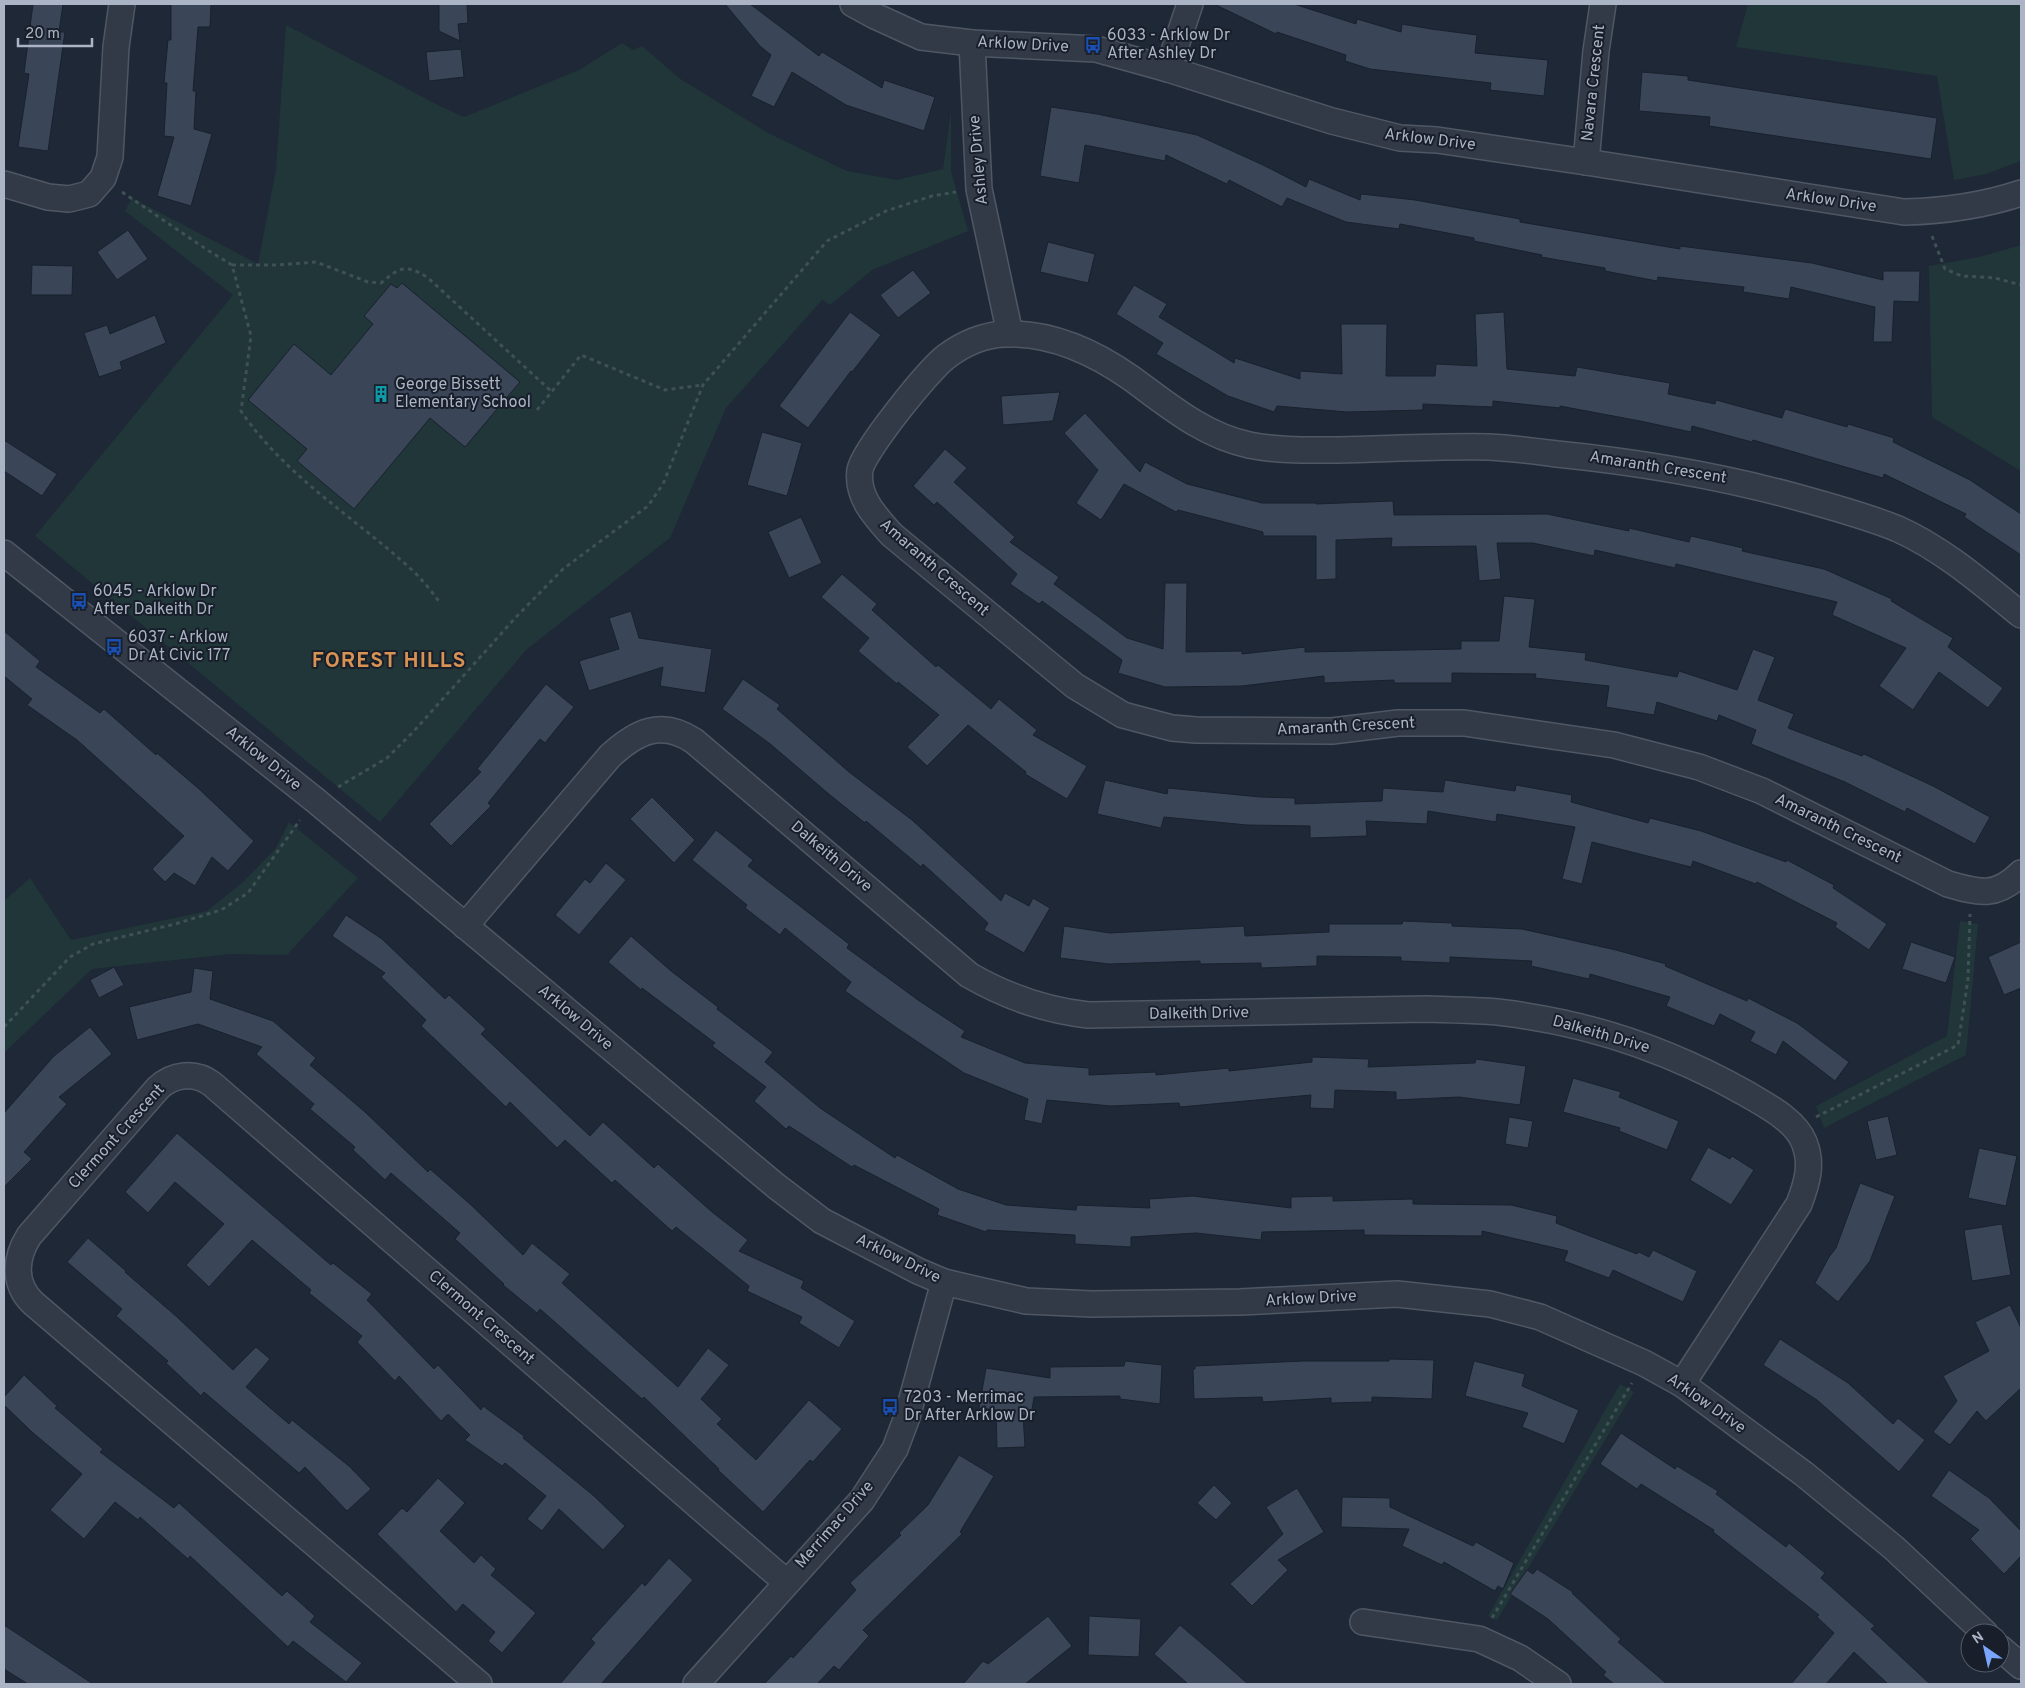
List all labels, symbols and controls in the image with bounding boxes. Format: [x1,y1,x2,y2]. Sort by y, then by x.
scale bar [18,15,91,47]
street label: Navara Crescent [1578,24,1610,142]
text: 20 m [25,25,60,44]
place label: 6033 - Arklow Dr After Ashley Dr [1107,26,1230,64]
street label: Arklow Drive [977,33,1069,57]
bus stop icon: 6033 - Arklow Dr After Ashley Dr [1083,35,1103,55]
street label: Ashley Drive [965,114,993,206]
street label: Arklow Drive [1383,124,1477,156]
street label: Arklow Drive [1784,185,1878,217]
place label: George Bissett Elementary School [395,375,531,413]
building icon: George Bissett Elementary School [371,384,391,404]
street label: Amaranth Crescent [1588,447,1728,489]
street label: Amaranth Crescent [875,515,993,621]
place label: 6045 - Arklow Dr After Dalkeith Dr [93,582,217,620]
bus stop icon: 6045 - Arklow Dr After Dalkeith Dr [69,591,89,611]
place label: 6037 - Arklow Dr At Civic 177 [128,628,230,666]
bus stop icon: 6037 - Arklow Dr At Civic 177 [104,637,124,657]
district label: FOREST HILLS [312,648,466,675]
street label: Amaranth Crescent [1276,713,1416,741]
street label: Arklow Drive [221,722,305,796]
street label: Amaranth Crescent [1771,790,1905,868]
street label: Dalkeith Drive [786,817,876,897]
street label: Arklow Drive [533,981,617,1055]
street label: Dalkeith Drive [1149,1003,1249,1025]
street label: Dalkeith Drive [1550,1012,1652,1058]
street label: Clermont Crescent [65,1080,169,1194]
street label: Arklow Drive [852,1230,944,1288]
street label: Clermont Crescent [424,1266,538,1370]
street label: Arklow Drive [1265,1287,1357,1311]
street label: Arklow Drive [1663,1370,1749,1438]
place label: 7203 - Merrimac Dr After Arklow Dr [904,1388,1035,1426]
bus stop icon: 7203 - Merrimac Dr After Arklow Dr [880,1397,900,1417]
street label: Merrimac Drive [791,1477,879,1573]
north arrow [1960,1623,2010,1673]
text: N [1970,1629,1987,1648]

